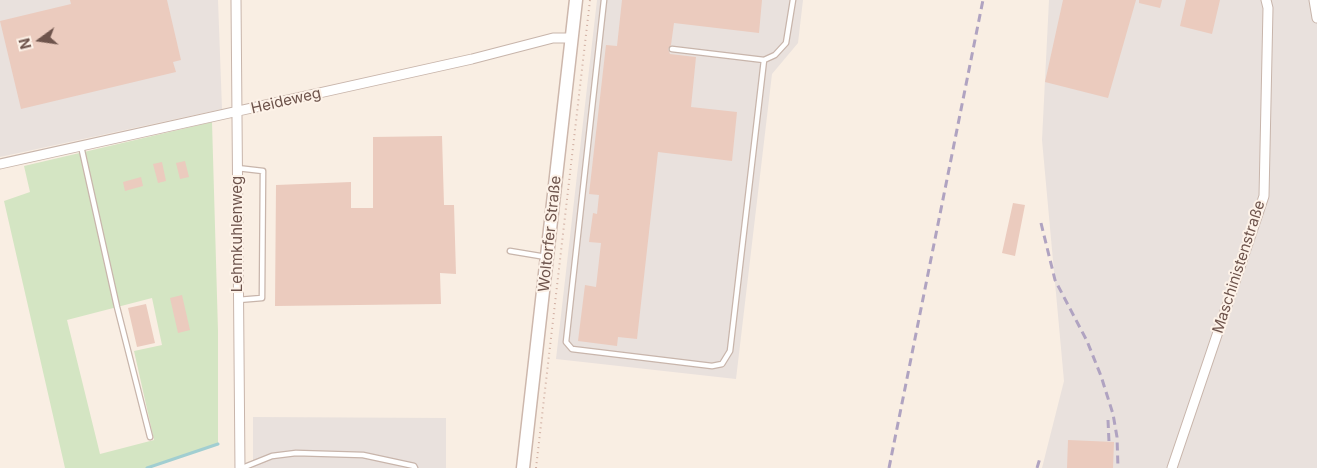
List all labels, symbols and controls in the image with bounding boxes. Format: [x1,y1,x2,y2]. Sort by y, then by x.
north arrow [15,15,65,65]
text: N [15,37,35,51]
street label: Heideweg [249,84,323,118]
street label: Woltorfer Straße [535,175,565,293]
street label: Lehmkuhlenweg [228,176,246,292]
street label: Maschinistenstraße [1209,198,1269,336]

